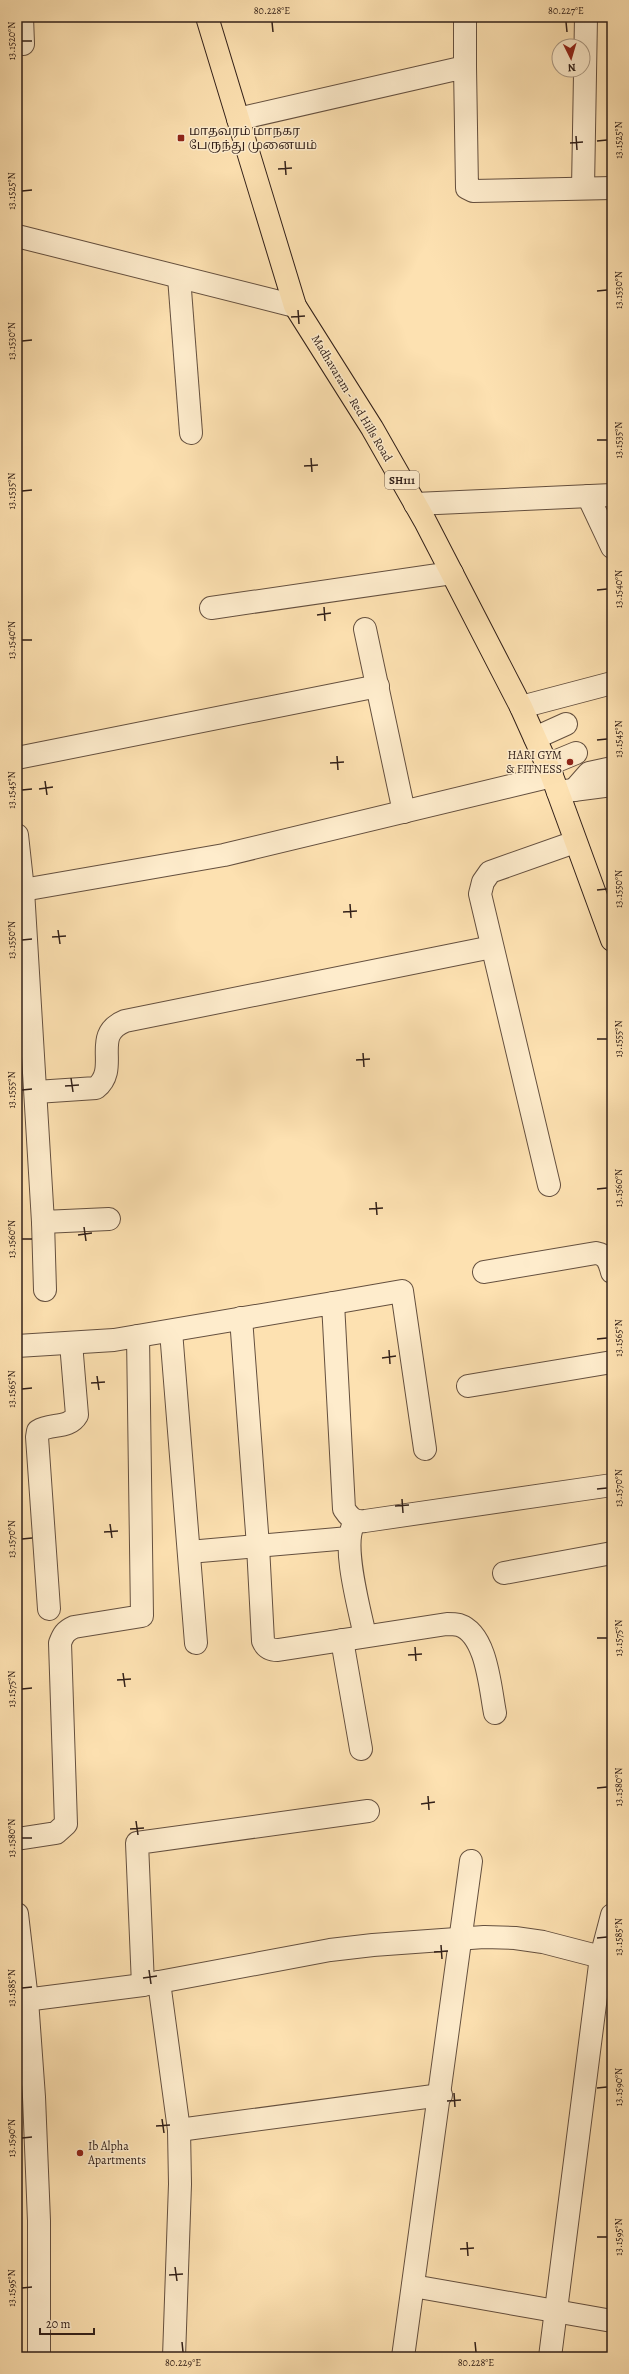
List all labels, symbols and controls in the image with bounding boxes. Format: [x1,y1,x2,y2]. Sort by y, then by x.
text: 80.228°E [254,4,290,17]
text: 80.227°E [548,4,584,17]
text: 13.1520°N [5,22,18,60]
north arrow [551,38,591,78]
text: N [567,60,576,75]
text: 13.1525°N [612,121,625,159]
place label: மாதவரம் மாநகர பேருந்து முனையம் [189,123,317,154]
marker: மாதவரம் மாநகர பேருந்து முனையம் [176,133,186,143]
text: 13.1525°N [5,172,18,210]
text: 13.1530°N [612,271,625,309]
text: 13.1530°N [5,322,18,360]
street label: Madhavaram - Red Hills Road [308,332,396,465]
text: 13.1535°N [612,421,625,459]
road number: SH111 [385,471,419,489]
text: 13.1535°N [5,472,18,510]
text: 13.1540°N [612,570,625,608]
text: 13.1540°N [5,621,18,659]
text: 13.1545°N [612,720,625,758]
place label: HARI GYM & FITNESS [506,747,562,777]
marker: HARI GYM & FITNESS [565,757,575,767]
text: 13.1545°N [5,771,18,809]
text: 13.1550°N [612,870,625,908]
text: 13.1550°N [5,921,18,959]
text: 13.1555°N [612,1020,625,1058]
text: 13.1555°N [5,1071,18,1109]
text: 13.1560°N [612,1169,625,1207]
text: 13.1560°N [5,1220,18,1258]
text: 13.1565°N [612,1319,625,1357]
text: 13.1565°N [5,1370,18,1408]
text: 13.1570°N [612,1469,625,1507]
text: 13.1570°N [5,1520,18,1558]
text: 13.1575°N [612,1619,625,1657]
text: 13.1575°N [5,1670,18,1708]
text: 13.1580°N [612,1768,625,1806]
text: 13.1580°N [5,1819,18,1857]
text: 13.1585°N [612,1918,625,1956]
text: 13.1585°N [5,1969,18,2007]
text: 13.1590°N [612,2068,625,2106]
text: 13.1590°N [5,2119,18,2157]
place label: Ib Alpha Apartments [87,2138,146,2168]
marker: Ib Alpha Apartments [75,2148,85,2158]
text: 13.1595°N [612,2218,625,2256]
text: 13.1595°N [5,2269,18,2307]
scale bar [40,2310,94,2336]
text: 20 m [46,2316,70,2332]
text: 80.229°E [165,2356,201,2369]
text: 80.228°E [458,2356,494,2369]

